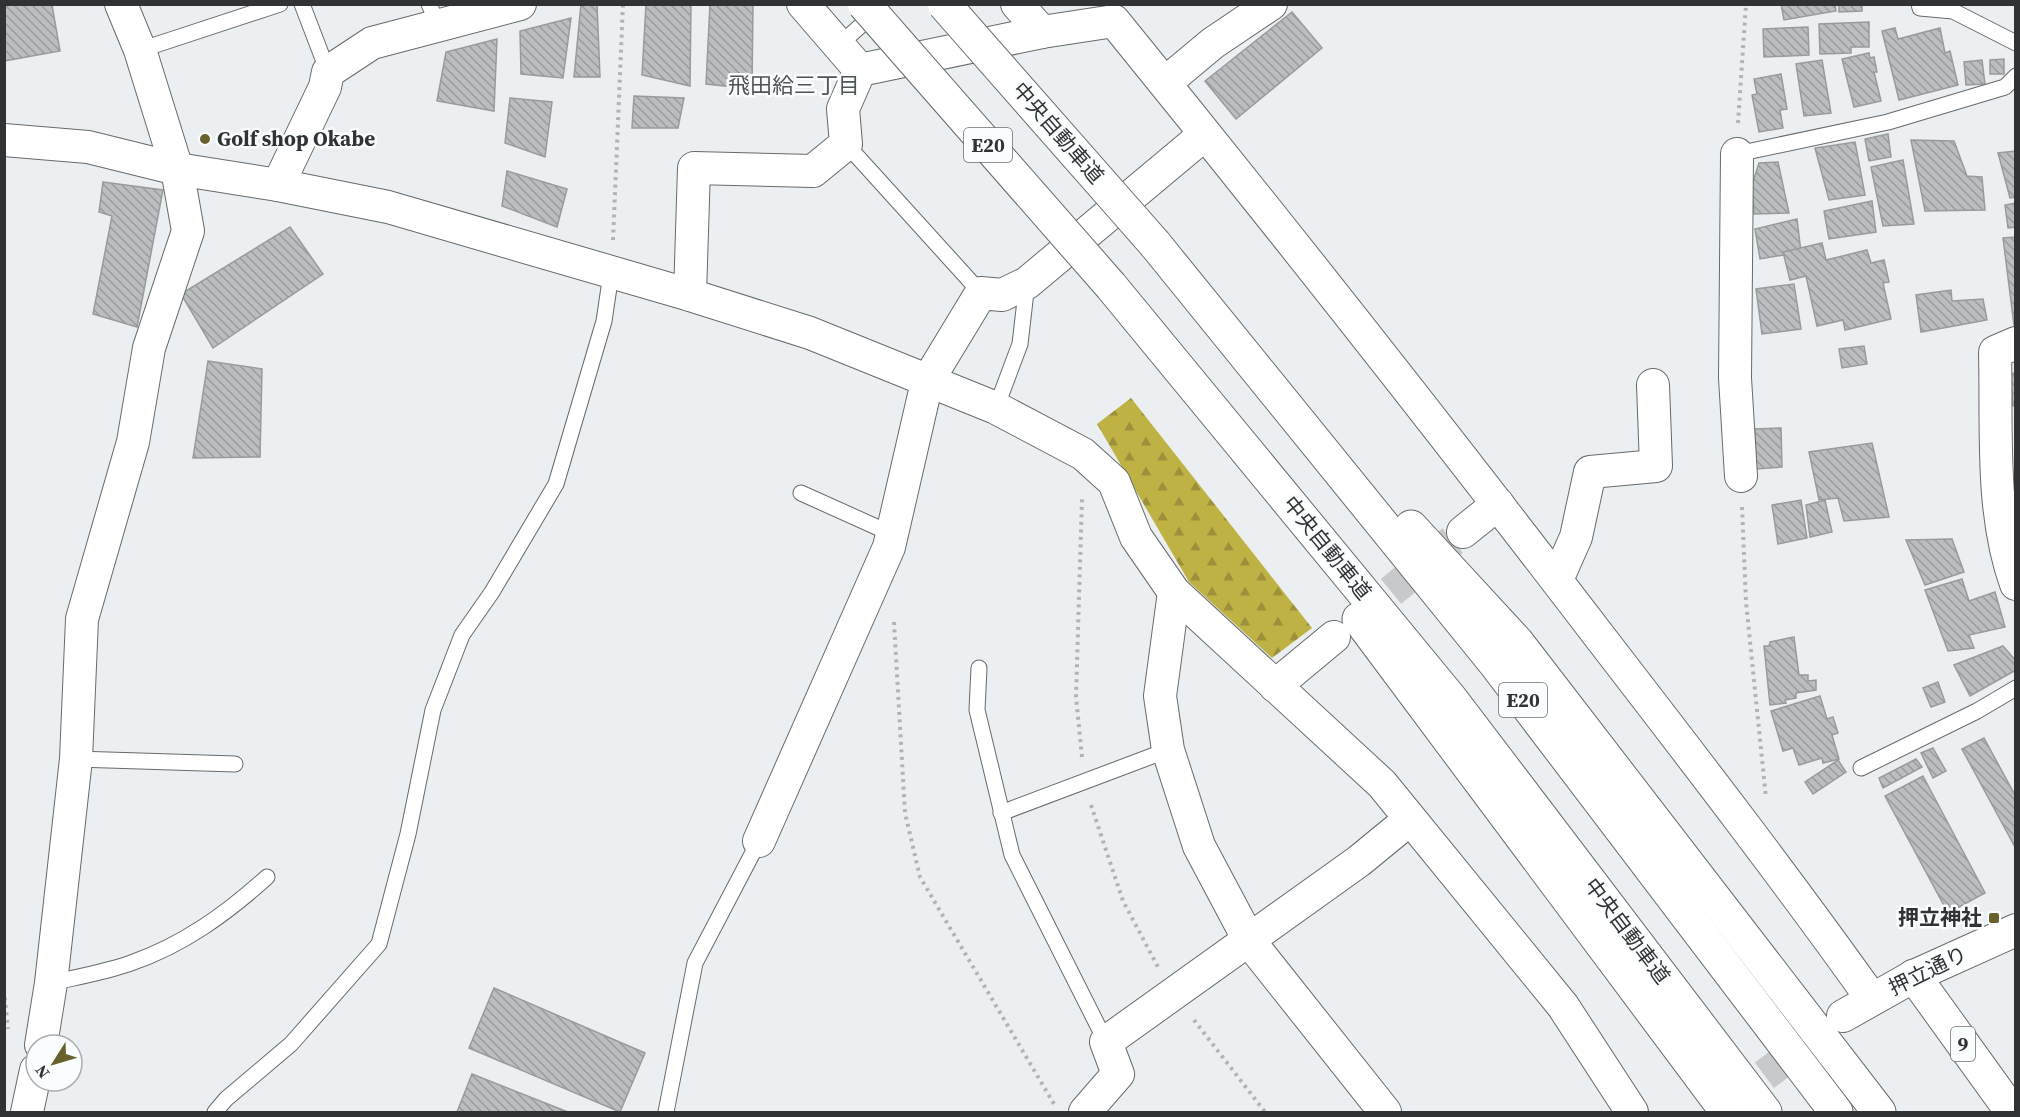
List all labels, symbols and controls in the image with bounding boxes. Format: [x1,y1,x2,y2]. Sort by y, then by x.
district label: 飛田給三丁目 [728,70,860,100]
street label: 中央自動車道 [1006,76,1111,190]
place label: Golf shop Okabe [217,124,375,153]
road number: E20 [964,128,1012,162]
marker: Golf shop Okabe [198,132,212,146]
street label: 中央自動車道 [1276,490,1378,606]
road number: E20 [1499,683,1547,717]
street label: 中央自動車道 [1578,872,1677,990]
place label: 押立神社 [1898,903,1982,932]
marker: 押立神社 [1987,911,2001,925]
street label: 押立通り [1884,939,1972,1002]
road number: 9 [1951,1027,1975,1061]
north arrow [24,1033,84,1093]
text: N [30,1060,54,1083]

